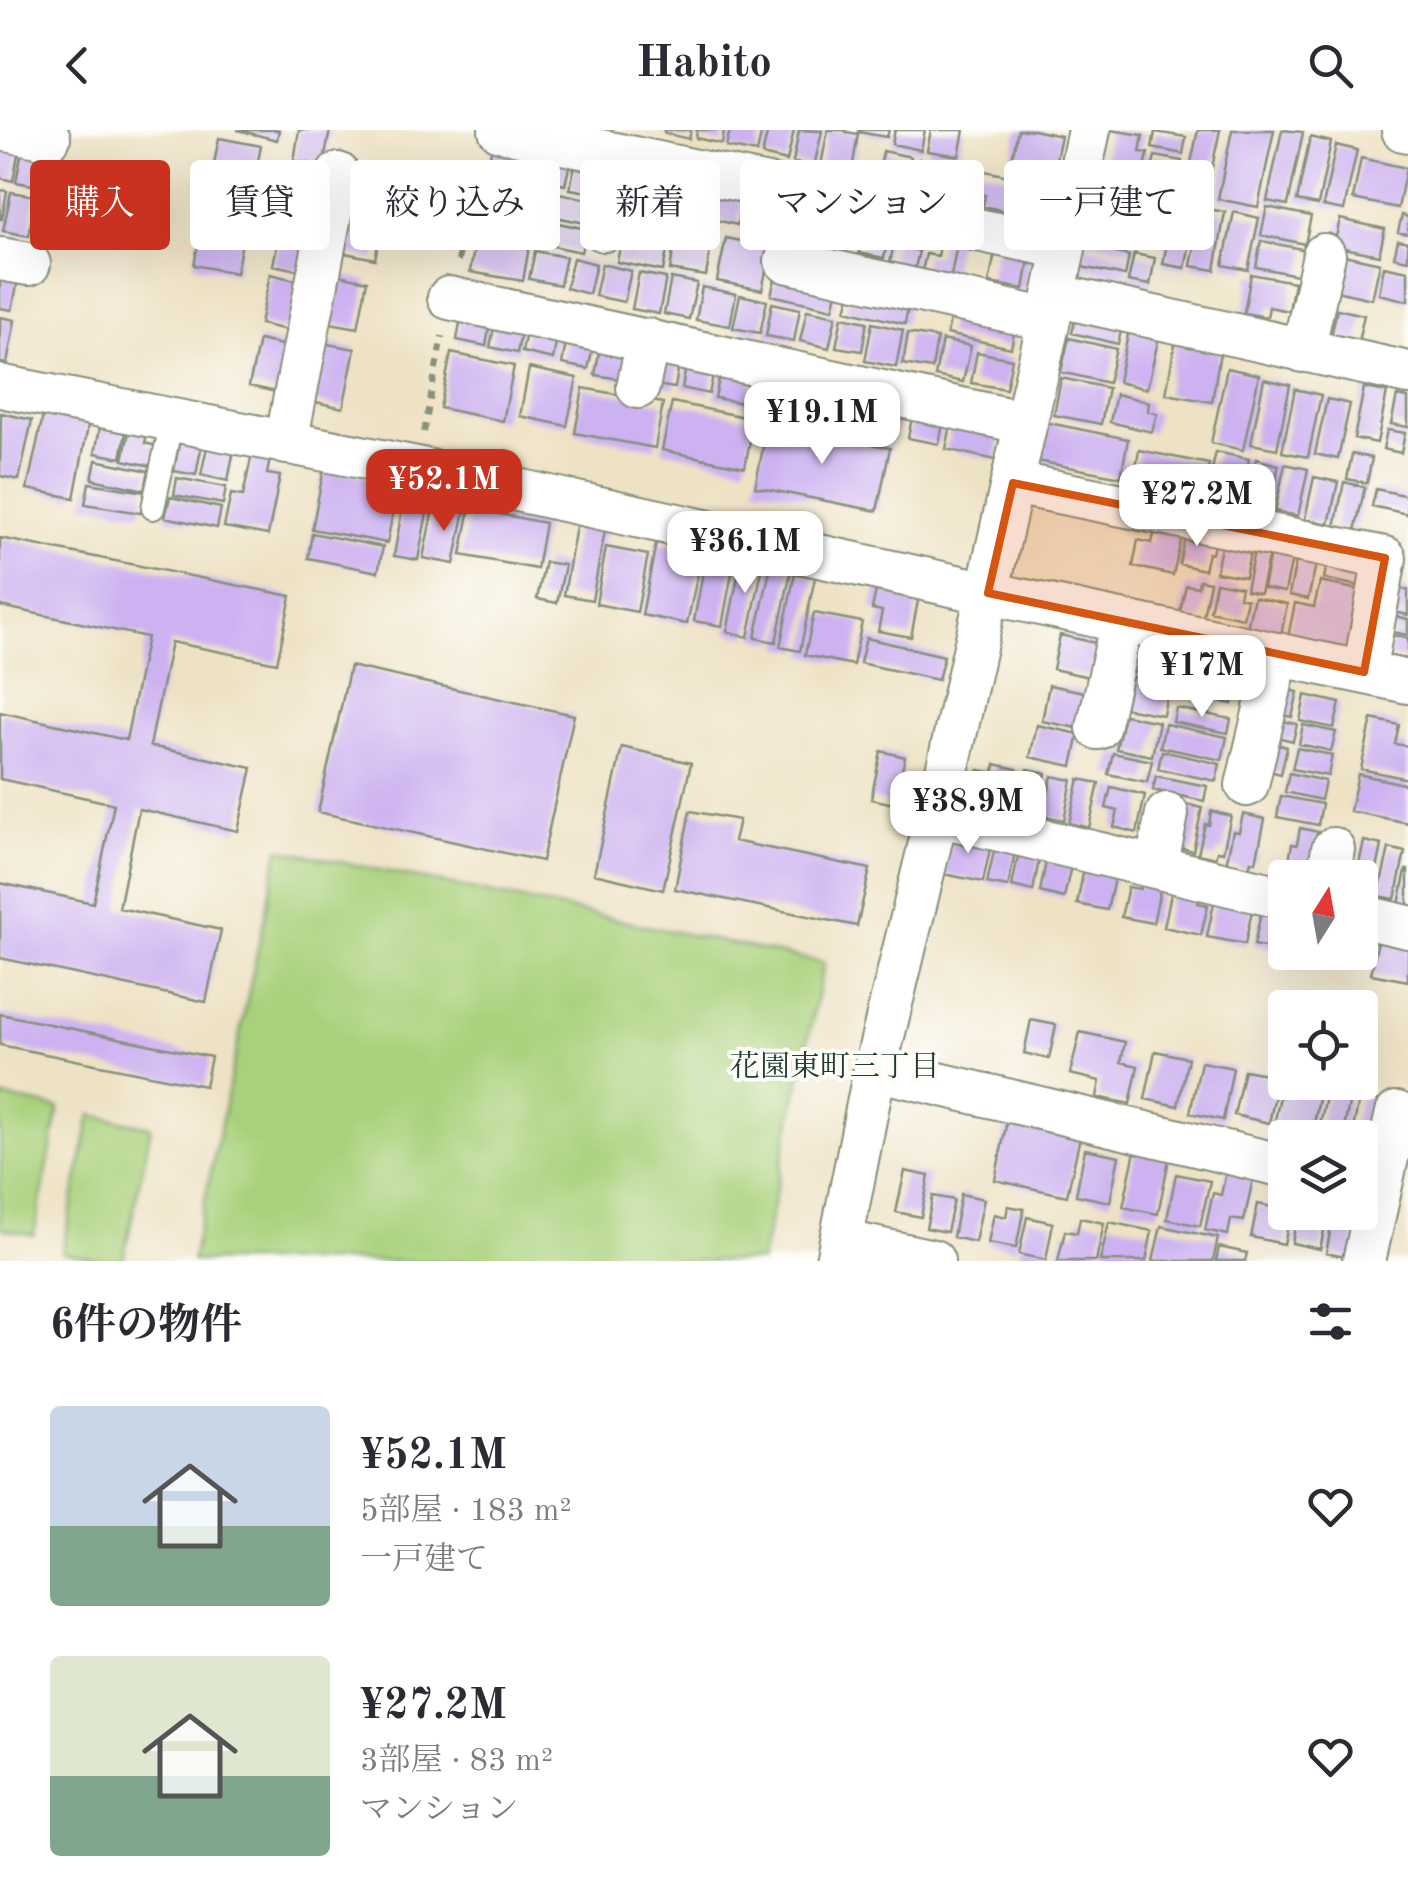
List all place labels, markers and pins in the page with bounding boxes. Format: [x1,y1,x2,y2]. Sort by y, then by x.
pin: ¥19.1M [741,382,903,467]
pin: ¥52.1M [363,449,525,534]
pin: ¥27.2M [1116,464,1278,549]
pin: ¥36.1M [664,511,826,596]
pin: ¥17M [1143,635,1261,720]
pin: ¥38.9M [887,771,1049,856]

